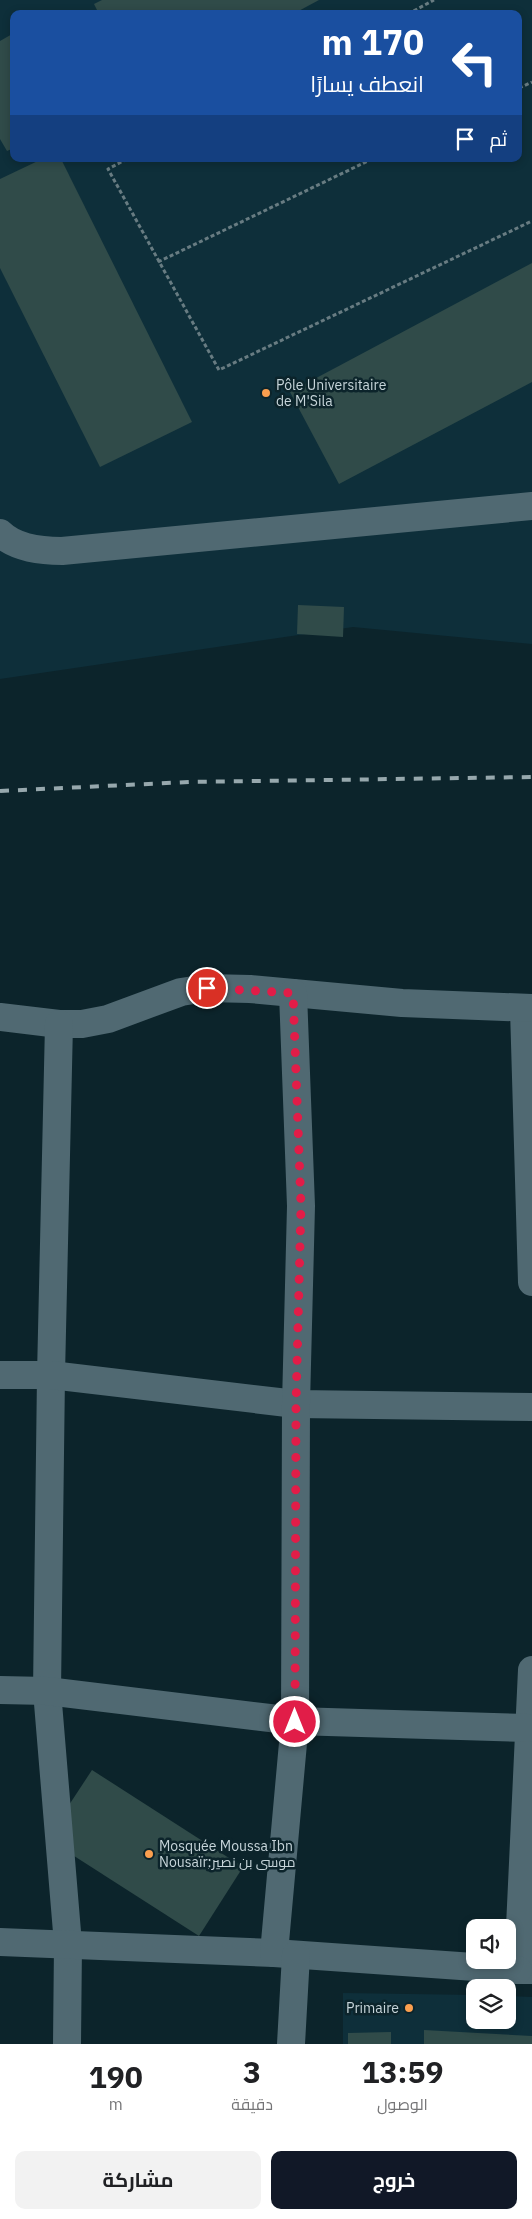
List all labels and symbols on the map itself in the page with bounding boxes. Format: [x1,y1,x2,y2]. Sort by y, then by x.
place label: Pôle Universitaire de M'Sila [276,376,387,410]
marker: Pôle Universitaire de M'Sila [260,387,272,399]
pin [186,967,228,1009]
position arrow [268,1695,320,1747]
place label: Mosquée Moussa Ibn Nousaïr;موسى بن نصير [159,1837,296,1871]
marker: Mosquée Moussa Ibn Nousaïr;موسى بن نصير [143,1848,155,1860]
place label: Primaire [346,1999,399,2017]
marker: Primaire [403,2002,415,2014]

